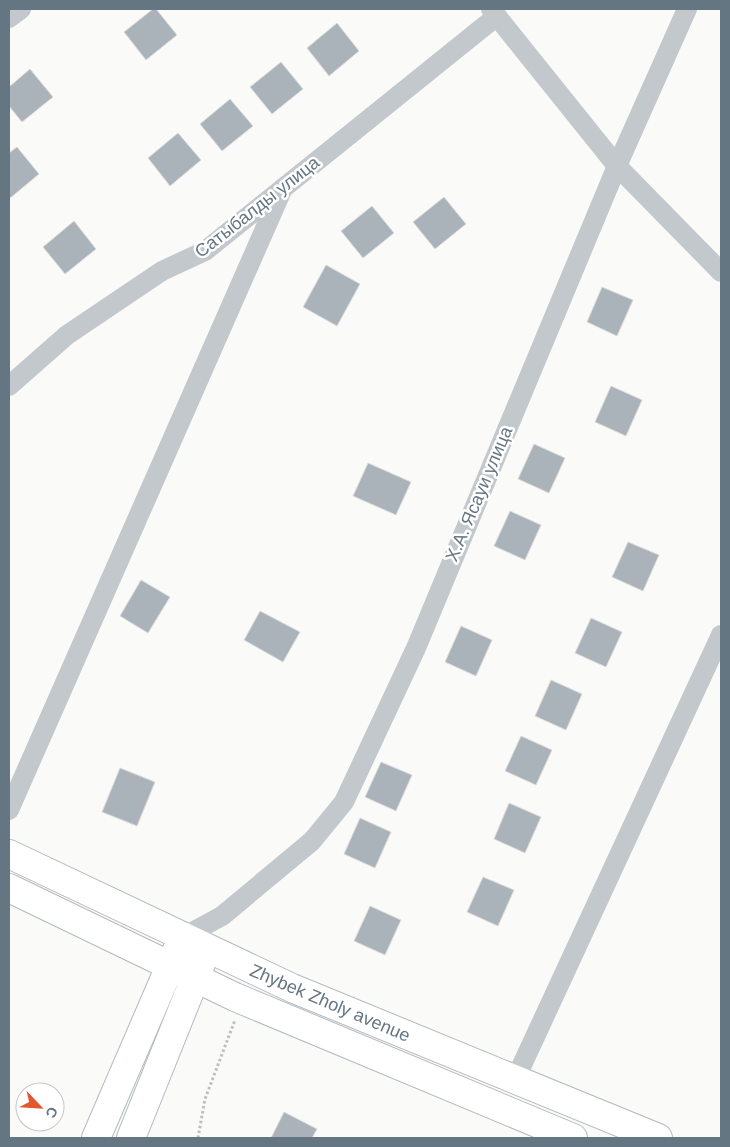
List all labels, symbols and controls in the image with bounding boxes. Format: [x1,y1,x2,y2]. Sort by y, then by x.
street label: Сатыбалды улица [191,152,324,262]
street label: Х.А. Ясауи улица [442,423,517,564]
street label: Zhybek Zholy avenue [247,960,413,1046]
north arrow [15,1082,65,1132]
text: С [42,1105,61,1120]

